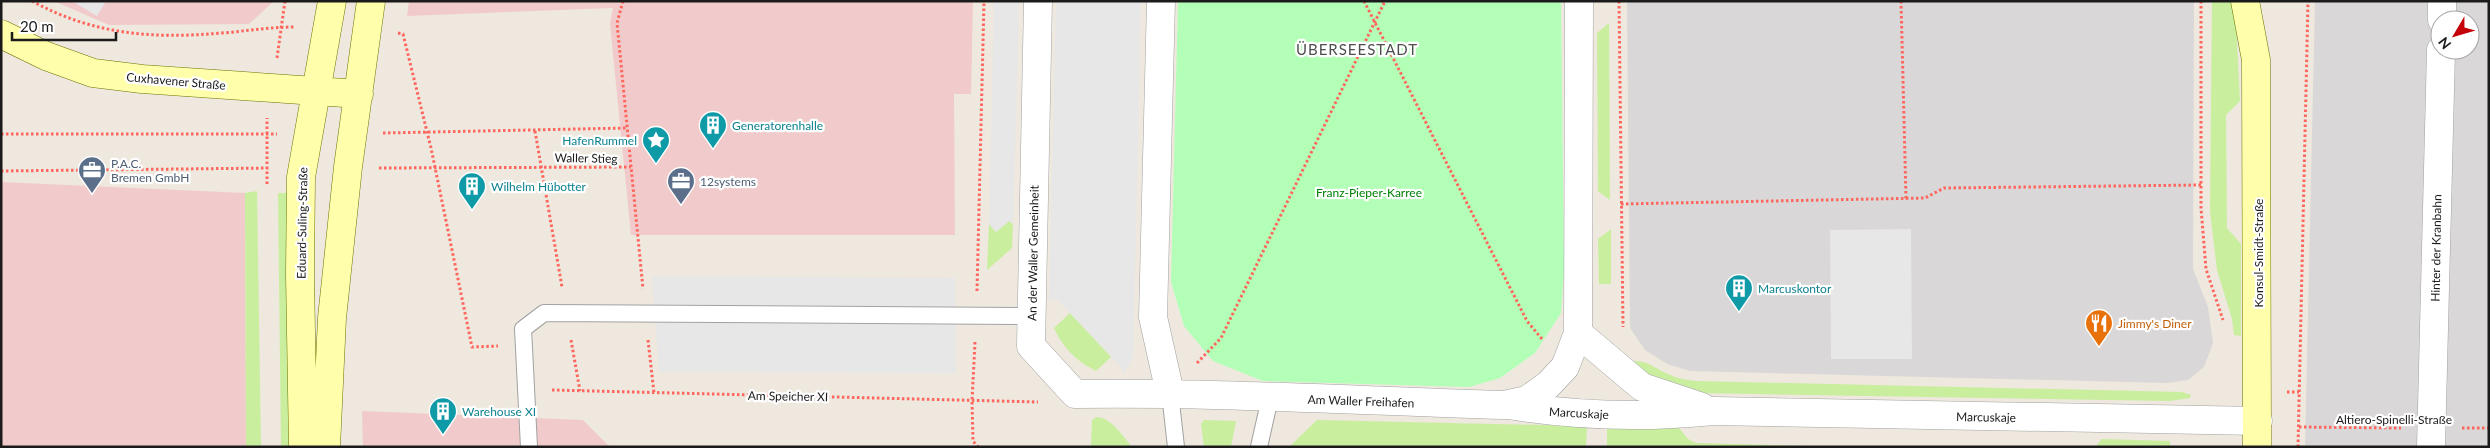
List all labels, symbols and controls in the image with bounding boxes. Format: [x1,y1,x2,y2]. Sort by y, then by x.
scale bar [12,10,116,42]
north arrow [2430,10,2480,60]
text: 20 m [20,17,54,35]
text: N [2434,34,2454,53]
district label: ÜBERSEESTADT [1296,40,1418,58]
street label: Cuxhavener Straße [126,69,226,93]
building icon: Generatorenhalle [698,110,728,149]
place label: Generatorenhalle [732,118,823,133]
place icon: HafenRummel [641,125,671,164]
place label: HafenRummel [562,133,637,148]
street label: Waller Stieg [554,150,618,166]
office icon: P.A.C. Bremen GmbH [77,155,107,194]
place label: P.A.C. Bremen GmbH [111,156,189,185]
office icon: 12systems [666,166,696,205]
street label: Eduard-Suling-Straße [294,167,310,279]
building icon: Wilhelm Hübotter [457,171,487,210]
place label: 12systems [700,174,756,189]
place label: Wilhelm Hübotter [491,179,587,194]
street label: An der Waller Gemeinheit [1024,184,1042,321]
park label: Franz-Pieper-Karree [1316,185,1422,200]
street label: Hinter der Kranbahn [2428,194,2444,302]
street label: Konsul-Smidt-Straße [2251,199,2266,307]
building icon: Marcuskontor [1724,273,1754,312]
place label: Marcuskontor [1758,281,1832,296]
restaurant icon: Jimmy's Diner [2084,308,2114,347]
place label: Jimmy's Diner [2118,316,2192,331]
street label: Am Speicher XI [748,388,828,404]
street label: Am Waller Freihafen [1307,392,1415,410]
building icon: Warehouse XI [428,396,458,435]
place label: Warehouse XI [462,404,536,419]
street label: Marcuskaje [1549,404,1609,422]
street label: Marcuskaje [1956,409,2016,425]
street label: Altiero-Spinelli-Straße [2336,412,2452,427]

